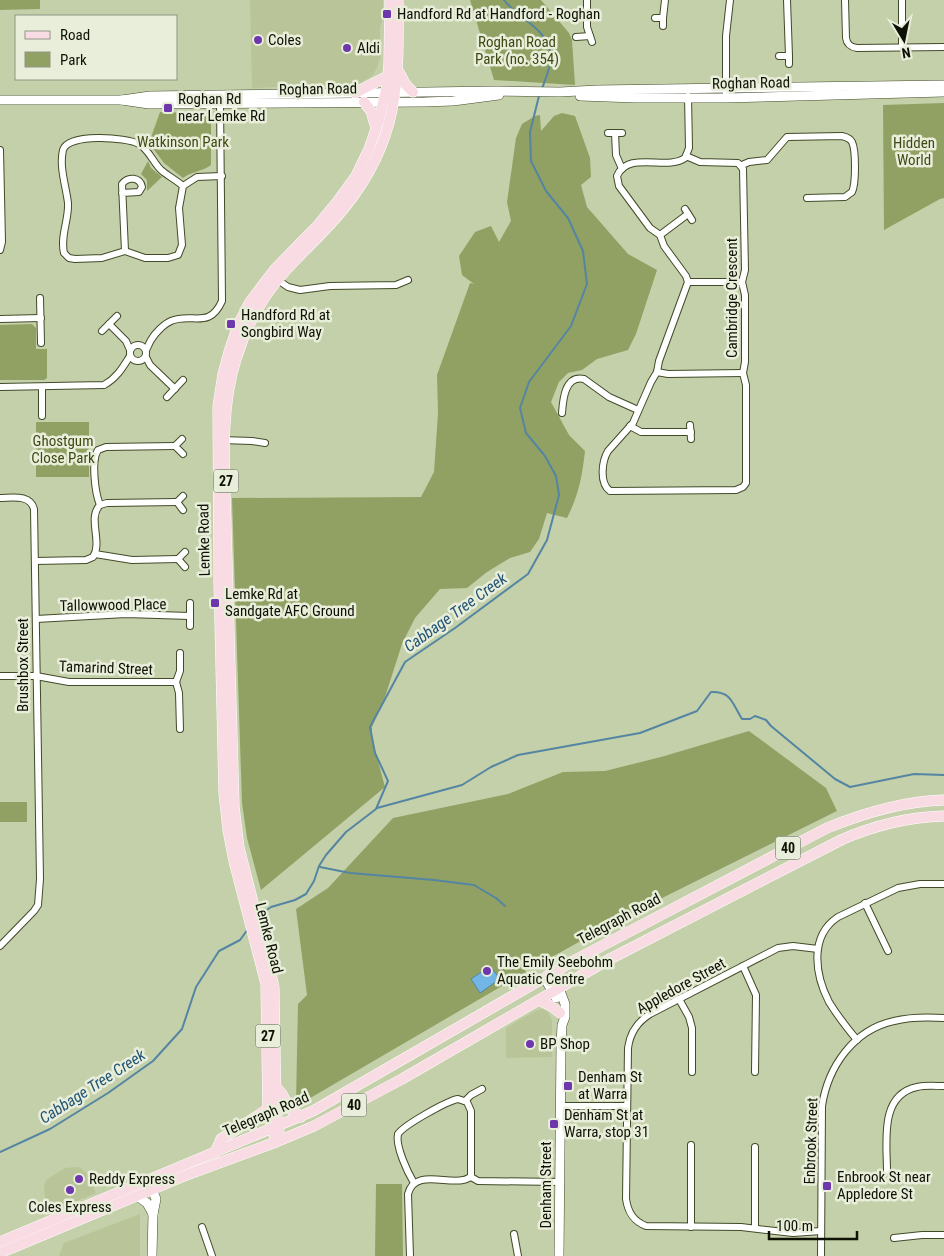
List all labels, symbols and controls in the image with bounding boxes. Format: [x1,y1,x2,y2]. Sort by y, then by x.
place label: Handford Rd at Handford - Roghan [397,5,600,23]
marker: Handford Rd at Handford - Roghan [381,8,393,20]
legend [15,15,178,80]
north arrow [879,15,929,65]
text: Road [60,26,90,44]
place label: Coles [268,31,302,49]
park label: Roghan Road Park (no. 354) [475,33,559,68]
marker: Coles [252,34,264,46]
place label: Aldi [357,39,380,57]
marker: Aldi [341,42,353,54]
text: N [901,44,912,61]
text: Park [60,51,87,69]
street label: Roghan Road [712,73,790,93]
street label: Roghan Road [279,79,357,99]
place label: Roghan Rd near Lemke Rd [178,90,265,125]
marker: Roghan Rd near Lemke Rd [162,102,174,114]
park label: Watkinson Park [137,133,229,151]
park label: Hidden World [893,134,935,169]
street label: Cambridge Crescent [723,238,741,358]
place label: Handford Rd at Songbird Way [241,306,330,341]
marker: Handford Rd at Songbird Way [225,318,237,330]
park label: Ghostgum Close Park [31,432,95,467]
road number: 27 [214,470,238,492]
street label: Lemke Road [194,504,214,576]
water label: Cabbage Tree Creek [400,568,511,656]
place label: Lemke Rd at Sandgate AFC Ground [225,585,355,620]
street label: Tallowwood Place [59,595,167,615]
marker: Lemke Rd at Sandgate AFC Ground [209,597,221,609]
street label: Brushbox Street [14,618,32,712]
street label: Tamarind Street [59,657,153,679]
road number: 40 [776,836,800,860]
street label: Telegraph Road [574,890,664,948]
street label: Lemke Road [251,901,287,975]
place label: The Emily Seebohm Aquatic Centre [497,953,613,988]
street label: Appledore Street [633,954,729,1018]
marker: The Emily Seebohm Aquatic Centre [481,965,493,977]
road number: 27 [256,1024,280,1048]
place label: BP Shop [540,1035,590,1053]
marker: BP Shop [524,1038,536,1050]
water label: Cabbage Tree Creek [36,1045,150,1128]
place label: Denham St at Warra [578,1068,642,1103]
marker: Denham St at Warra [562,1080,574,1092]
street label: Telegraph Road [220,1088,312,1140]
road number: 40 [342,1094,366,1116]
street label: Enbrook Street [800,1097,822,1185]
place label: Denham St at Warra, stop 31 [564,1106,649,1141]
marker: Denham St at Warra, stop 31 [548,1118,560,1130]
street label: Denham Street [537,1141,555,1229]
place label: Enbrook St near Appledore St [837,1168,931,1203]
place label: Reddy Express [89,1170,175,1188]
marker: Reddy Express [73,1173,85,1185]
marker: Enbrook St near Appledore St [821,1180,833,1192]
marker: Coles Express [64,1184,76,1196]
place label: Coles Express [28,1198,112,1216]
scale bar [769,1208,856,1240]
text: 100 m [776,1217,813,1235]

